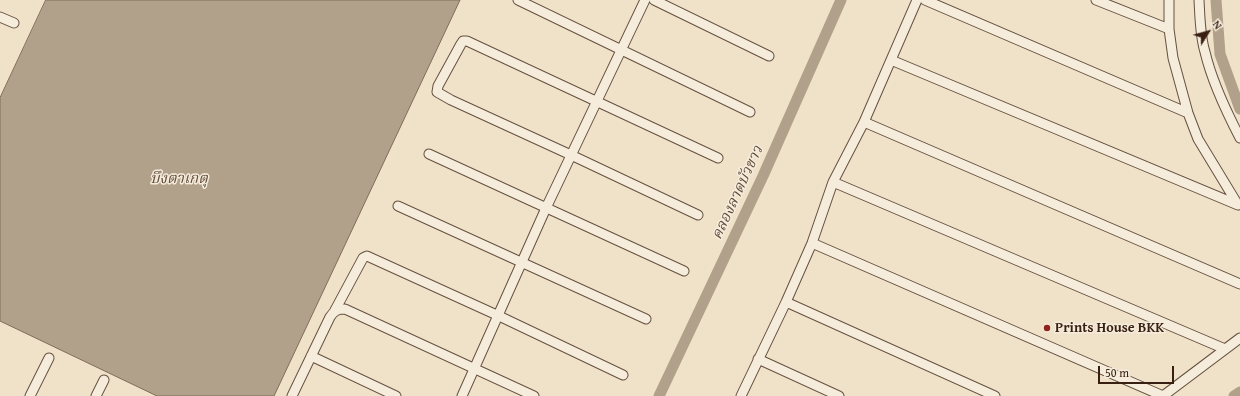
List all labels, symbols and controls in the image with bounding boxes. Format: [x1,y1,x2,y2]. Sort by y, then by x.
north arrow [1188,12,1228,52]
text: N [1209,17,1226,33]
water label: คลองลาดบัวขาว [708,143,768,243]
water label: บึงตาเกตุ [150,170,208,188]
place label: Prints House BKK [1055,320,1164,336]
marker: Prints House BKK [1042,323,1052,333]
scale bar [1100,358,1176,384]
text: 50 m [1105,364,1129,381]

